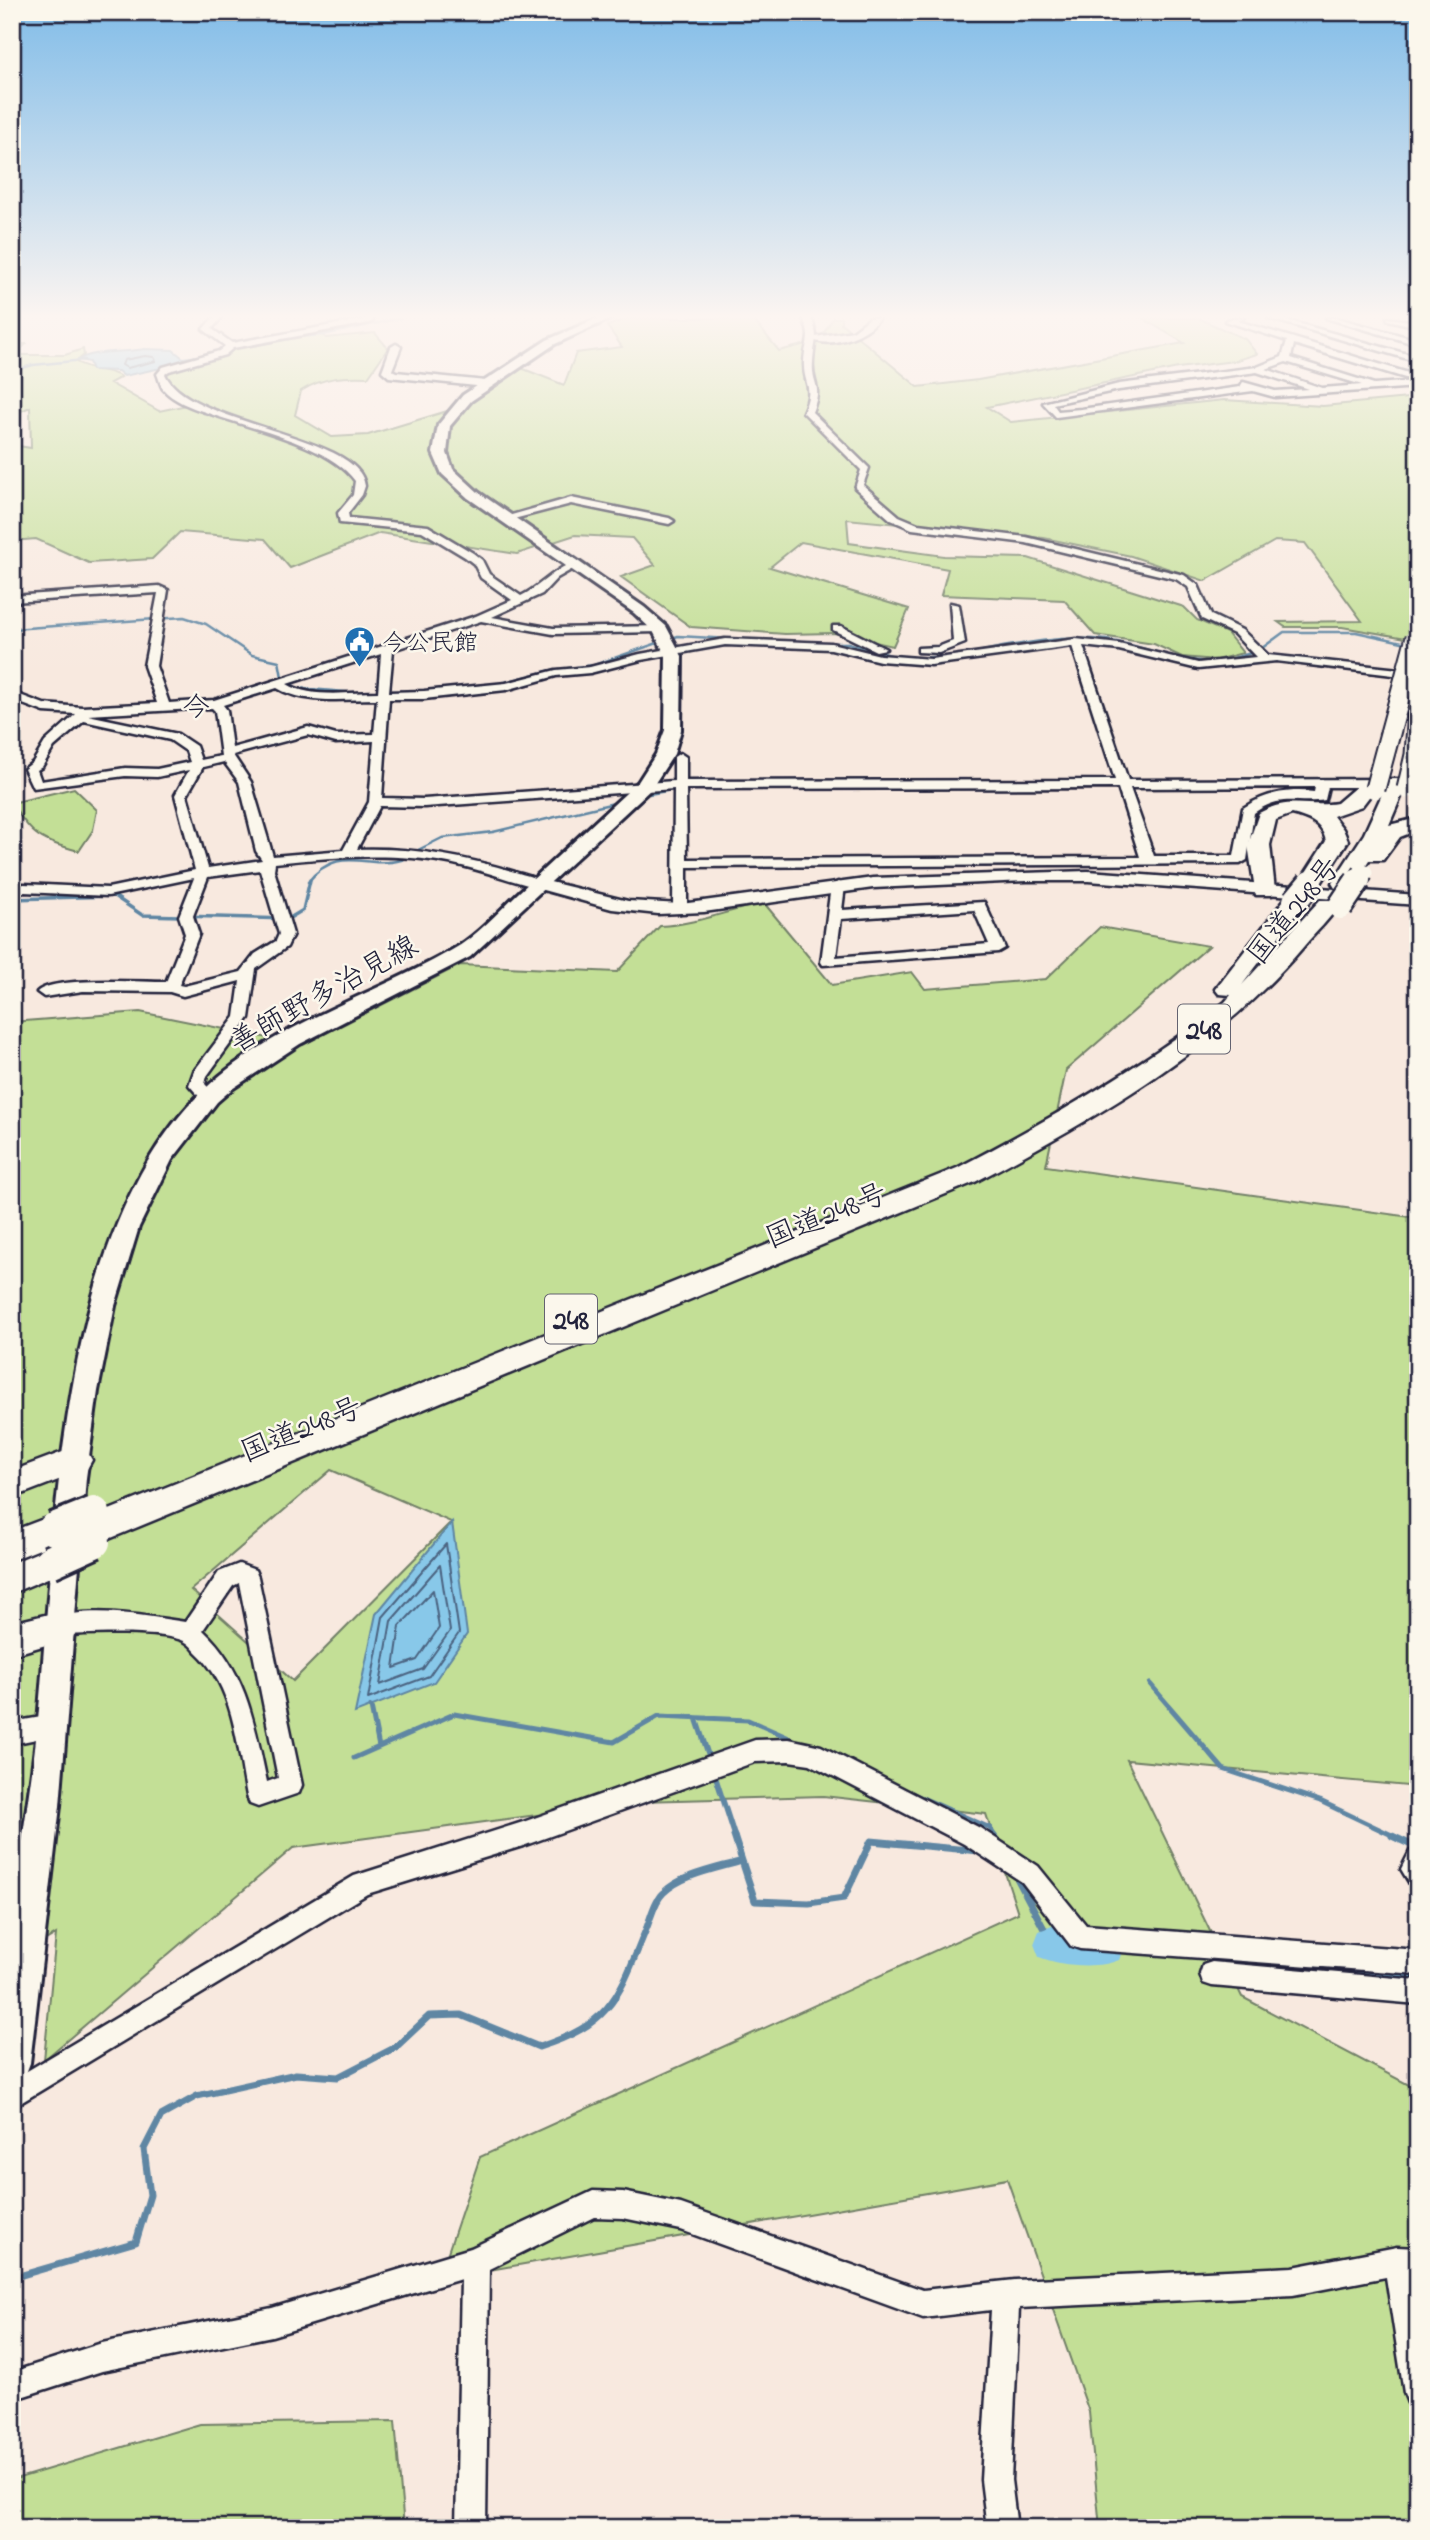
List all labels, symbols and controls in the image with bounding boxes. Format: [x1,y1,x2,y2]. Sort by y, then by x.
public building icon: 今公民館 [342,625,376,669]
place label: 今公民館 [382,627,478,662]
district label: 今 [182,689,210,730]
street label: 国道248号 [1238,848,1353,976]
street label: 善師野多治見線 [222,925,427,1066]
road number: 248 [1178,1004,1230,1054]
street label: 国道248号 [759,1173,895,1262]
road number: 248 [545,1294,597,1344]
street label: 国道248号 [234,1387,370,1476]

